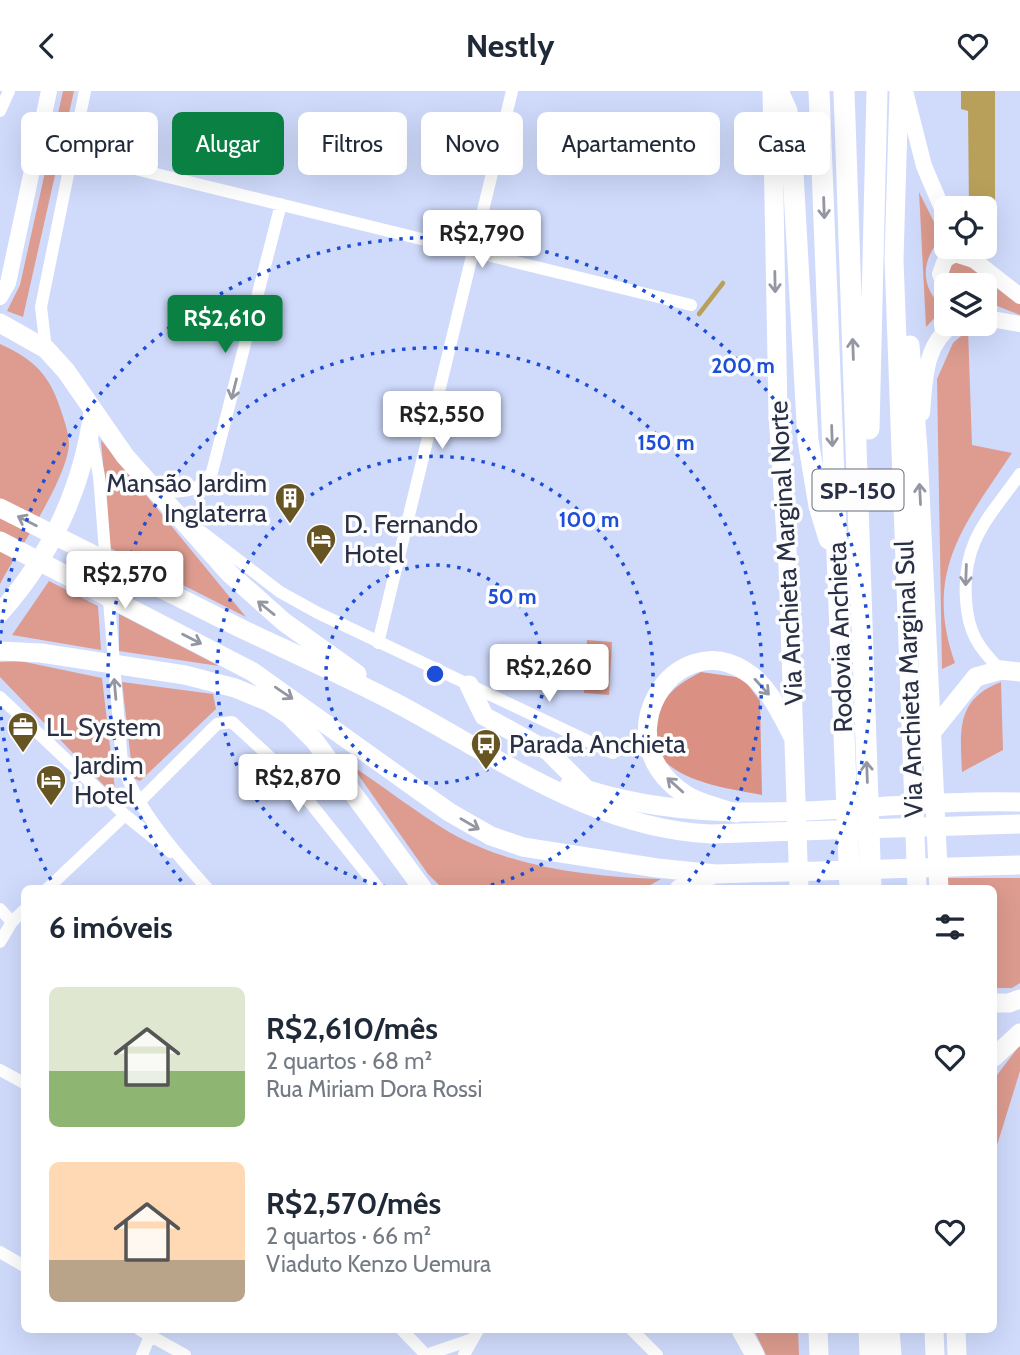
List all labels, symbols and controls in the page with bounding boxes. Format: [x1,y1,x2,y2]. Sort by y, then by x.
text: Nestly [466,26,554,65]
icon: back [28,27,66,65]
icon: heart [954,27,992,65]
chip: Comprar [21,112,158,175]
chip: Alugar [172,112,284,175]
chip: Filtros [298,112,407,175]
chip: Novo [421,112,523,175]
chip: Apartamento [537,112,720,175]
chip: Casa [734,112,830,175]
one-way arrow [817,196,830,219]
map controls [934,196,997,336]
button: locate [934,196,997,259]
pin: R$2,790 [417,211,547,270]
text: R$2,790 [439,219,525,247]
one-way arrow [769,270,782,293]
button: layers [934,273,997,336]
pin: R$2,610 [160,295,290,355]
text: R$2,610 [184,304,266,332]
one-way arrow [847,337,860,360]
text: 200 m [711,353,775,378]
one-way arrow [227,377,240,400]
pin: R$2,550 [377,391,507,451]
text: R$2,550 [399,400,485,428]
street label: Via Anchieta Marginal Norte [762,400,810,706]
one-way arrow [826,424,839,447]
text: 150 m [638,430,694,455]
place label: Mansão Jardim Inglaterra [106,467,268,529]
road number: SP-150 [812,469,903,511]
building icon: Mansão Jardim Inglaterra [273,481,307,525]
one-way arrow [913,483,926,506]
text: 100 m [559,507,619,532]
place label: D. Fernando Hotel [344,508,478,570]
one-way arrow [17,514,38,528]
hotel icon: D. Fernando Hotel [304,522,338,566]
street label: Rodovia Anchieta [821,540,859,733]
street label: Via Anchieta Marginal Sul [888,540,930,818]
pin: R$2,570 [60,552,190,611]
text: R$2,570 [82,560,168,588]
one-way arrow [959,564,972,587]
text: 50 m [487,584,537,609]
one-way arrow [258,600,276,615]
one-way arrow [181,632,201,646]
pin: R$2,260 [484,645,614,704]
text: R$2,260 [506,653,592,681]
centre of rings [423,662,447,686]
one-way arrow [108,678,121,701]
one-way arrow [754,678,770,696]
one-way arrow [274,686,293,700]
office icon: LL System [6,710,40,754]
place label: LL System [46,711,161,743]
bus stop icon: Parada Anchieta [469,727,503,771]
place label: Parada Anchieta [509,728,686,760]
place label: Jardim Hotel [73,749,143,811]
pin: R$2,870 [233,755,363,814]
one-way arrow [861,761,874,784]
hotel icon: Jardim Hotel [34,763,68,807]
text: R$2,870 [255,763,341,791]
one-way arrow [666,777,684,793]
one-way arrow [459,817,479,831]
icon: filters [931,908,969,946]
text: 6 imóveis [49,909,173,946]
text: R$2,610/mês [266,1010,438,1047]
icon: home [105,1015,189,1099]
icon: heart [931,1038,969,1076]
text: 2 quartos · 68 m² [266,1047,432,1075]
text: Rua Miriam Dora Rossi [266,1075,482,1103]
text: R$2,570/mês [266,1185,441,1222]
icon: home [105,1190,189,1274]
icon: heart [931,1213,969,1251]
text: 2 quartos · 66 m² [266,1222,431,1250]
text: Viaduto Kenzo Uemura [266,1250,491,1278]

